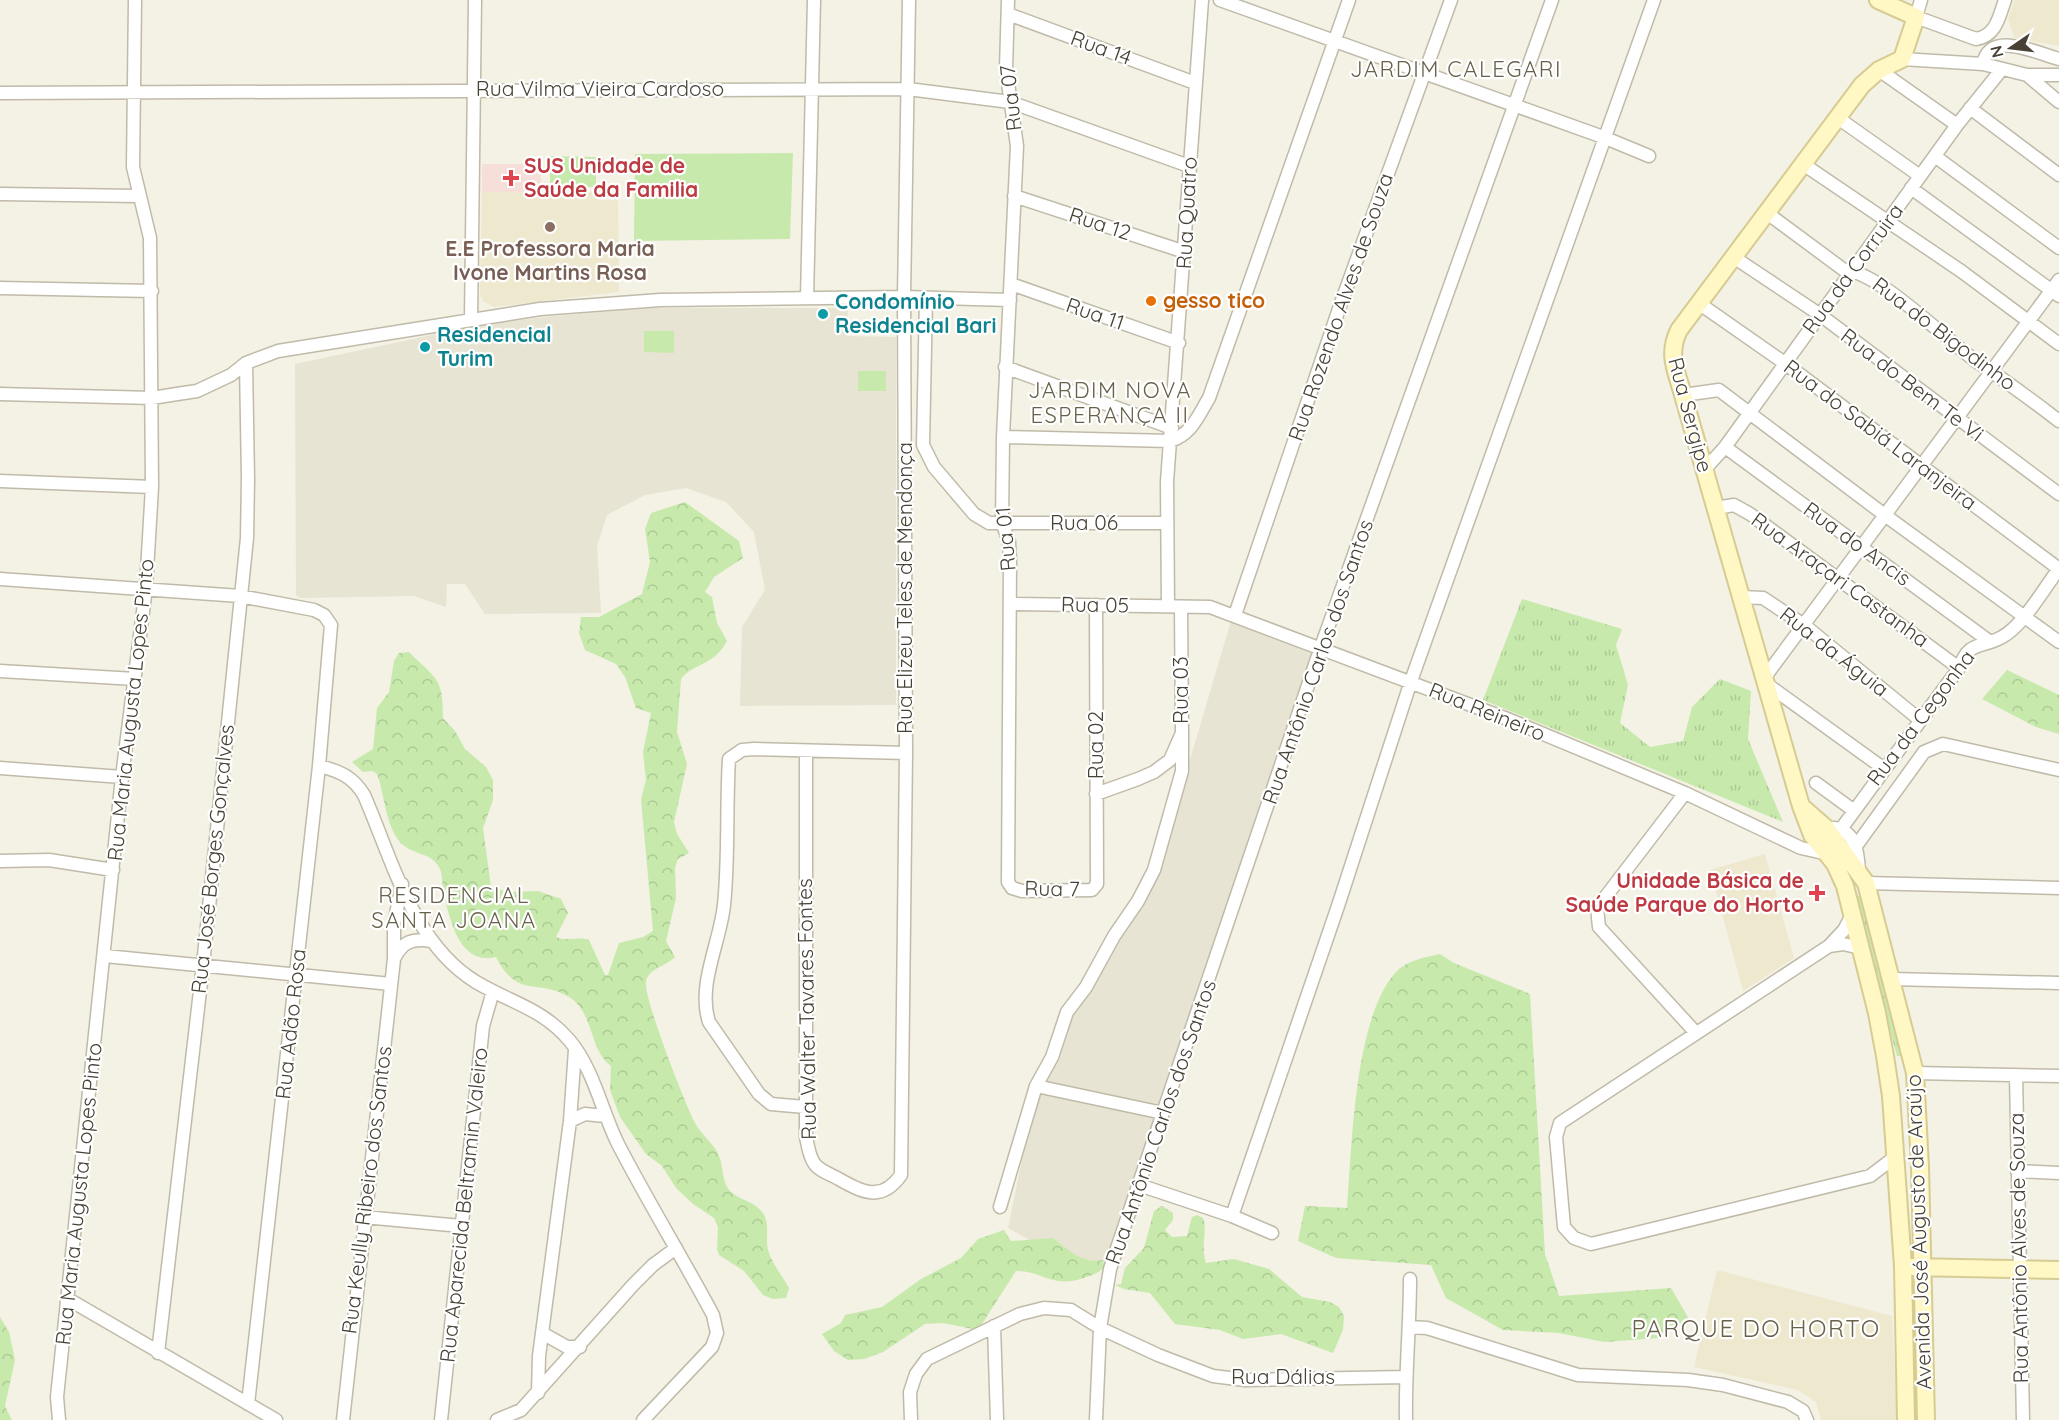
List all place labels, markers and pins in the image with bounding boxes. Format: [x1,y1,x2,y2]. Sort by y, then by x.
place label: SUS Unidade de Saúde da Familia [524,152,698,202]
marker: SUS Unidade de Saúde da Familia [502,169,520,187]
marker: E.E Professora Maria Ivone Martins Rosa [543,220,557,234]
place label: E.E Professora Maria Ivone Martins Rosa [445,235,655,285]
place label: gesso tico [1163,287,1265,313]
place label: Condomínio Residencial Bari [835,288,997,338]
marker: gesso tico [1144,294,1158,308]
marker: Condomínio Residencial Bari [816,307,830,321]
place label: Residencial Turim [437,321,552,371]
marker: Residencial Turim [418,340,432,354]
place label: Unidade Básica de Saúde Parque do Horto [1565,867,1804,917]
marker: Unidade Básica de Saúde Parque do Horto [1808,884,1826,902]

